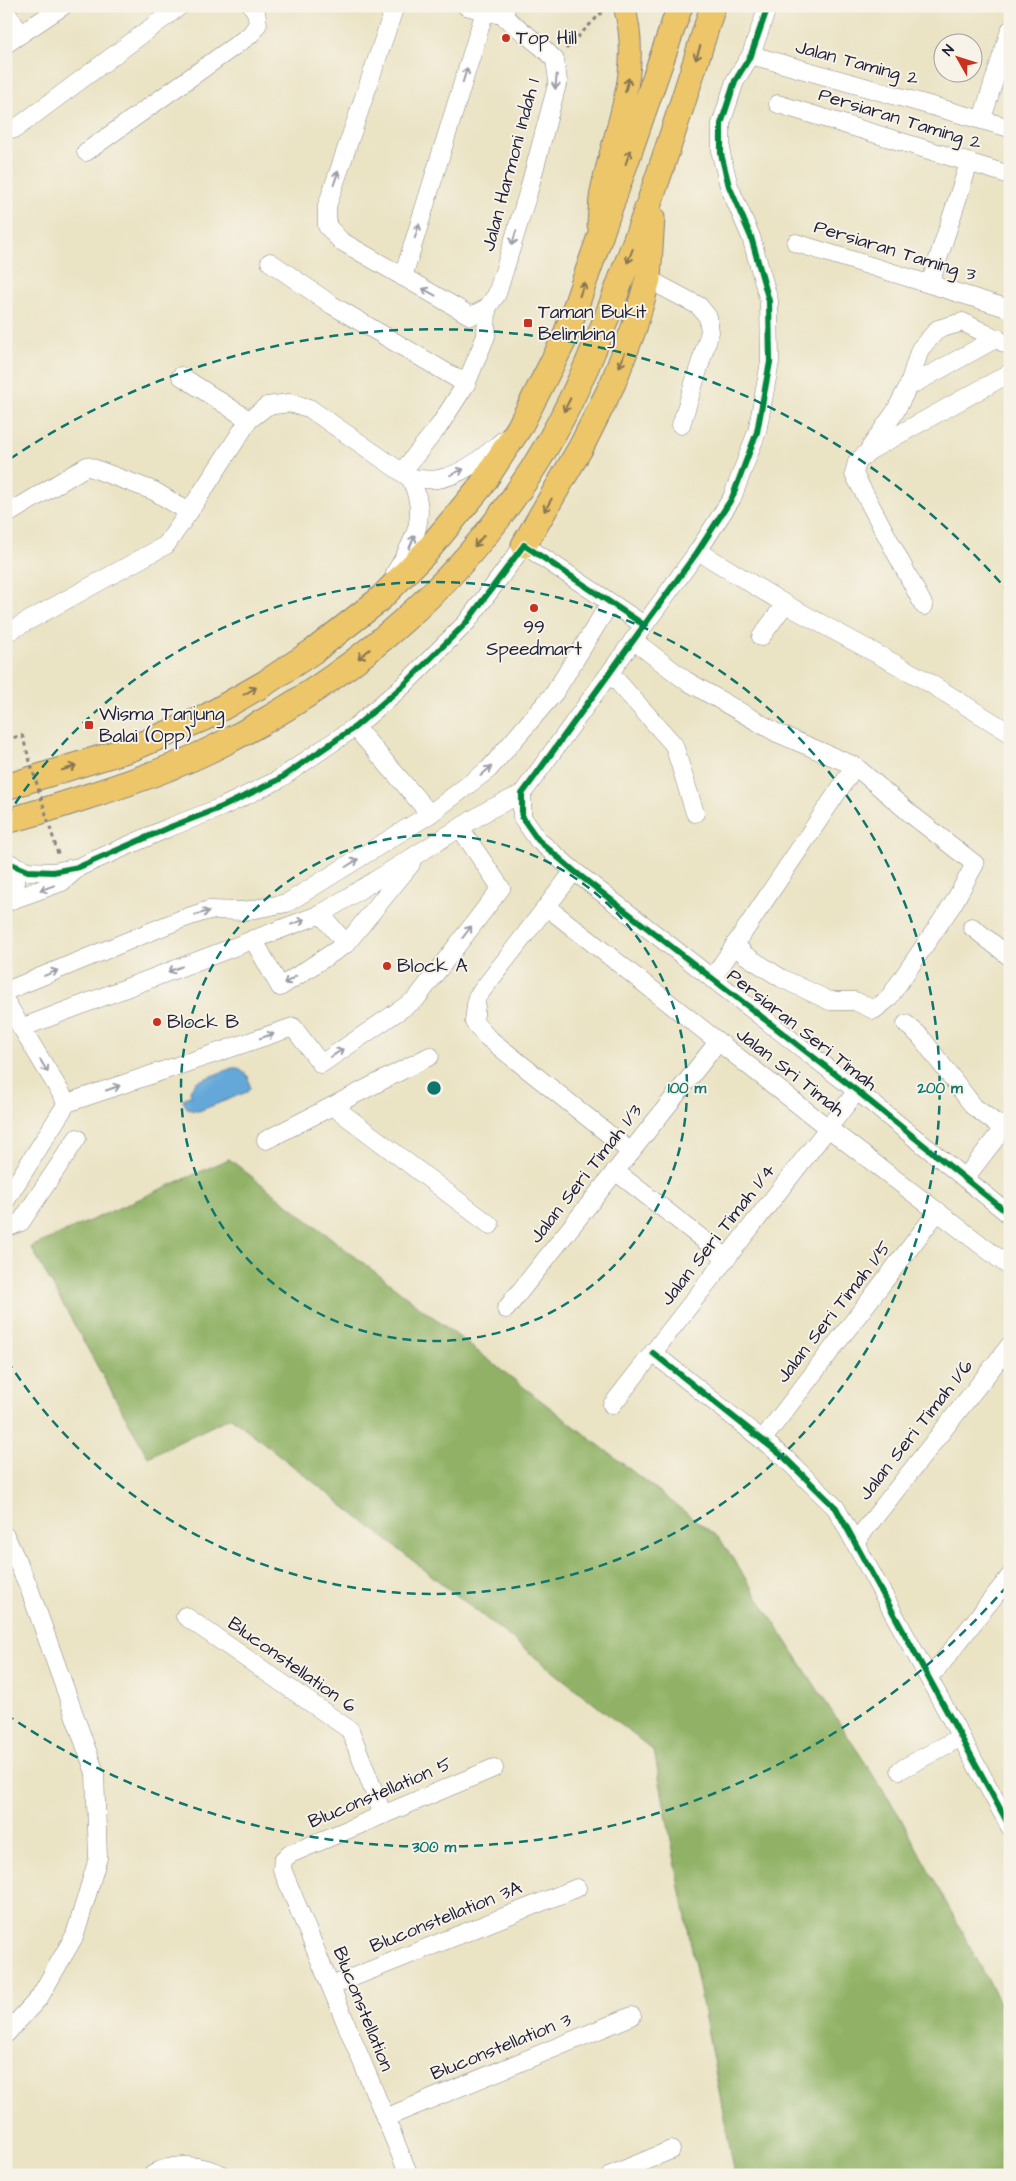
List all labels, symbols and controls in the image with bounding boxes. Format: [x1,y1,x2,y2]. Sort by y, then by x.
place label: Top Hill [516,25,577,52]
marker: Top Hill [500,32,512,44]
north arrow [934,32,984,82]
street label: Jalan Taming 2 [792,34,922,93]
text: N [938,41,959,60]
one-way arrow [693,44,703,60]
one-way arrow [461,68,471,84]
one-way arrow [551,73,561,89]
street label: Jalan Harmoni Indah 1 [475,75,547,254]
one-way arrow [623,78,632,94]
street label: Persiaran Taming 2 [815,81,985,158]
one-way arrow [624,150,633,165]
one-way arrow [332,171,341,187]
street label: Persiaran Taming 3 [810,214,980,290]
one-way arrow [413,223,423,239]
one-way arrow [509,230,518,246]
one-way arrow [625,248,634,263]
one-way arrow [578,281,587,297]
one-way arrow [422,287,437,296]
place label: Taman Bukit Belimbing [538,299,647,349]
marker: Taman Bukit Belimbing [522,317,534,329]
one-way arrow [617,352,626,367]
one-way arrow [562,397,571,412]
one-way arrow [449,466,464,476]
one-way arrow [542,497,552,511]
one-way arrow [473,534,485,547]
one-way arrow [408,535,417,550]
marker: 99 Speedmart [528,602,540,614]
place label: 99 Speedmart [486,614,582,663]
one-way arrow [357,649,370,660]
one-way arrow [243,686,257,696]
place label: Wisma Tanjung Balai (Opp) [99,701,225,750]
marker: Wisma Tanjung Balai (Opp) [83,719,95,731]
one-way arrow [61,763,77,773]
one-way arrow [479,765,492,776]
one-way arrow [344,857,358,867]
one-way arrow [40,884,55,893]
one-way arrow [194,907,210,917]
one-way arrow [290,917,306,926]
one-way arrow [462,925,472,939]
place label: Block A [397,953,468,980]
marker: Block A [381,960,393,972]
street label: Persiaran Seri Timah [721,963,883,1098]
one-way arrow [167,965,183,974]
one-way arrow [43,967,58,977]
one-way arrow [284,975,298,985]
place label: Block B [167,1009,239,1036]
marker: Block B [151,1016,163,1028]
street label: Jalan Sri Timah [730,1021,850,1123]
one-way arrow [259,1031,274,1040]
one-way arrow [330,1048,344,1058]
one-way arrow [40,1058,50,1072]
text: 100 m [668,1078,707,1099]
text: 200 m [916,1078,963,1099]
centre of rings [425,1079,443,1097]
one-way arrow [105,1082,121,1092]
street label: Jalan Seri Timah 1/3 [523,1098,649,1249]
street label: Jalan Seri Timah 1/4 [654,1158,782,1312]
street label: Jalan Seri Timah 1/5 [770,1235,898,1389]
street label: Jalan Seri Timah 1/6 [852,1354,980,1506]
street label: Bluconstellation 6 [222,1610,362,1720]
street label: Bluconstellation 5 [304,1750,456,1835]
text: 300 m [411,1837,456,1858]
street label: Bluconstellation 3A [366,1874,526,1960]
street label: Bluconstellation [326,1943,400,2075]
street label: Bluconstellation 3 [427,2006,576,2088]

